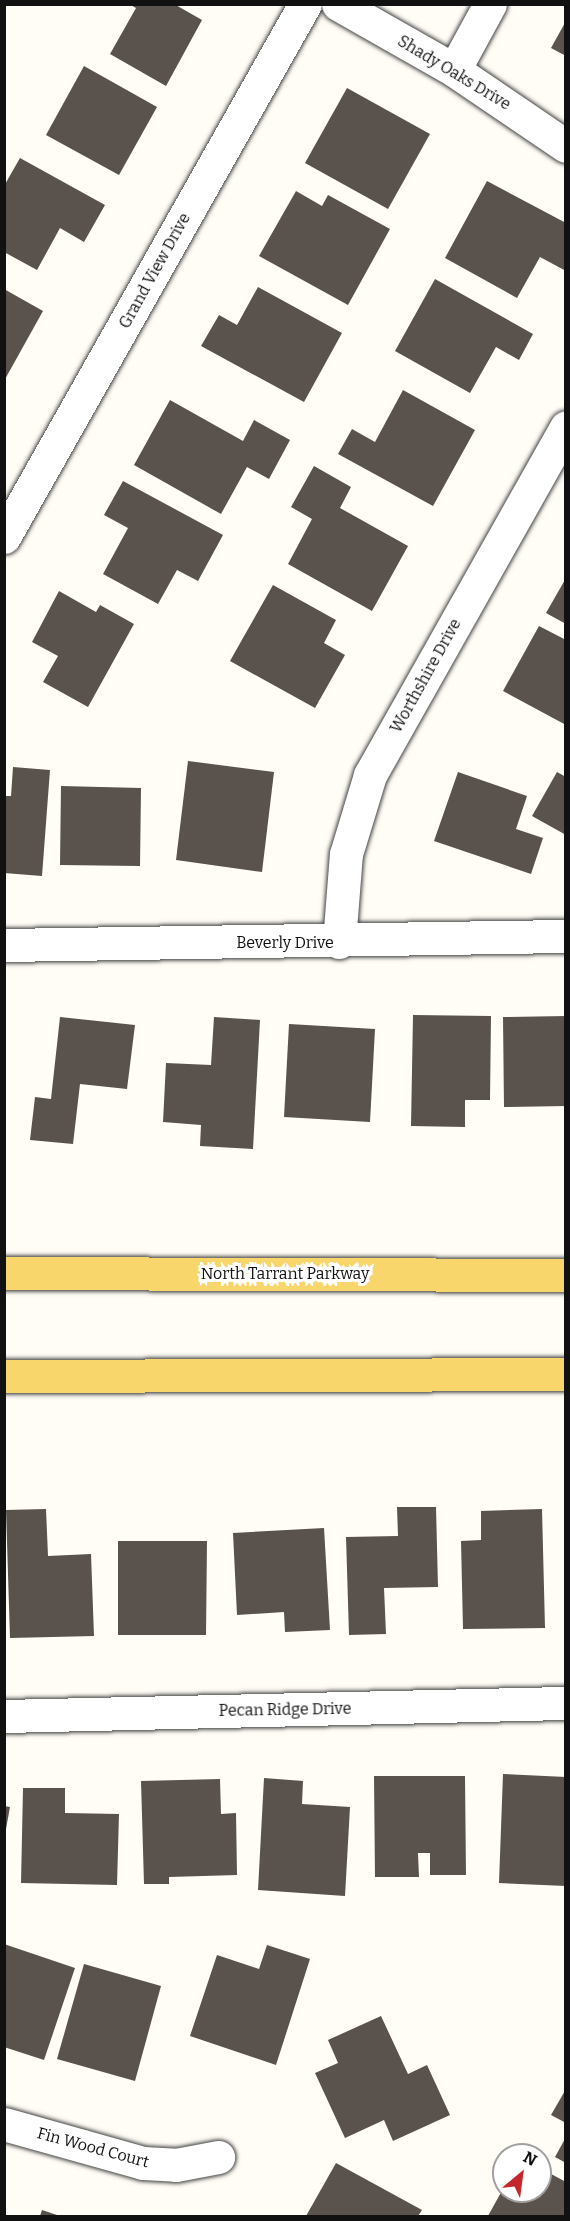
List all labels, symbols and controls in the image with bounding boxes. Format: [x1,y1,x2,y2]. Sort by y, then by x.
street label: Shady Oaks Drive [394,32,514,114]
street label: Grand View Drive [115,210,195,332]
street label: Worthshire Drive [387,616,465,736]
street label: Beverly Drive [236,933,334,953]
street label: North Tarrant Parkway [201,1264,369,1284]
street label: Pecan Ridge Drive [218,1699,352,1721]
street label: Fin Wood Court [35,2124,151,2172]
north arrow [492,2143,552,2203]
text: N [520,2147,540,2170]

